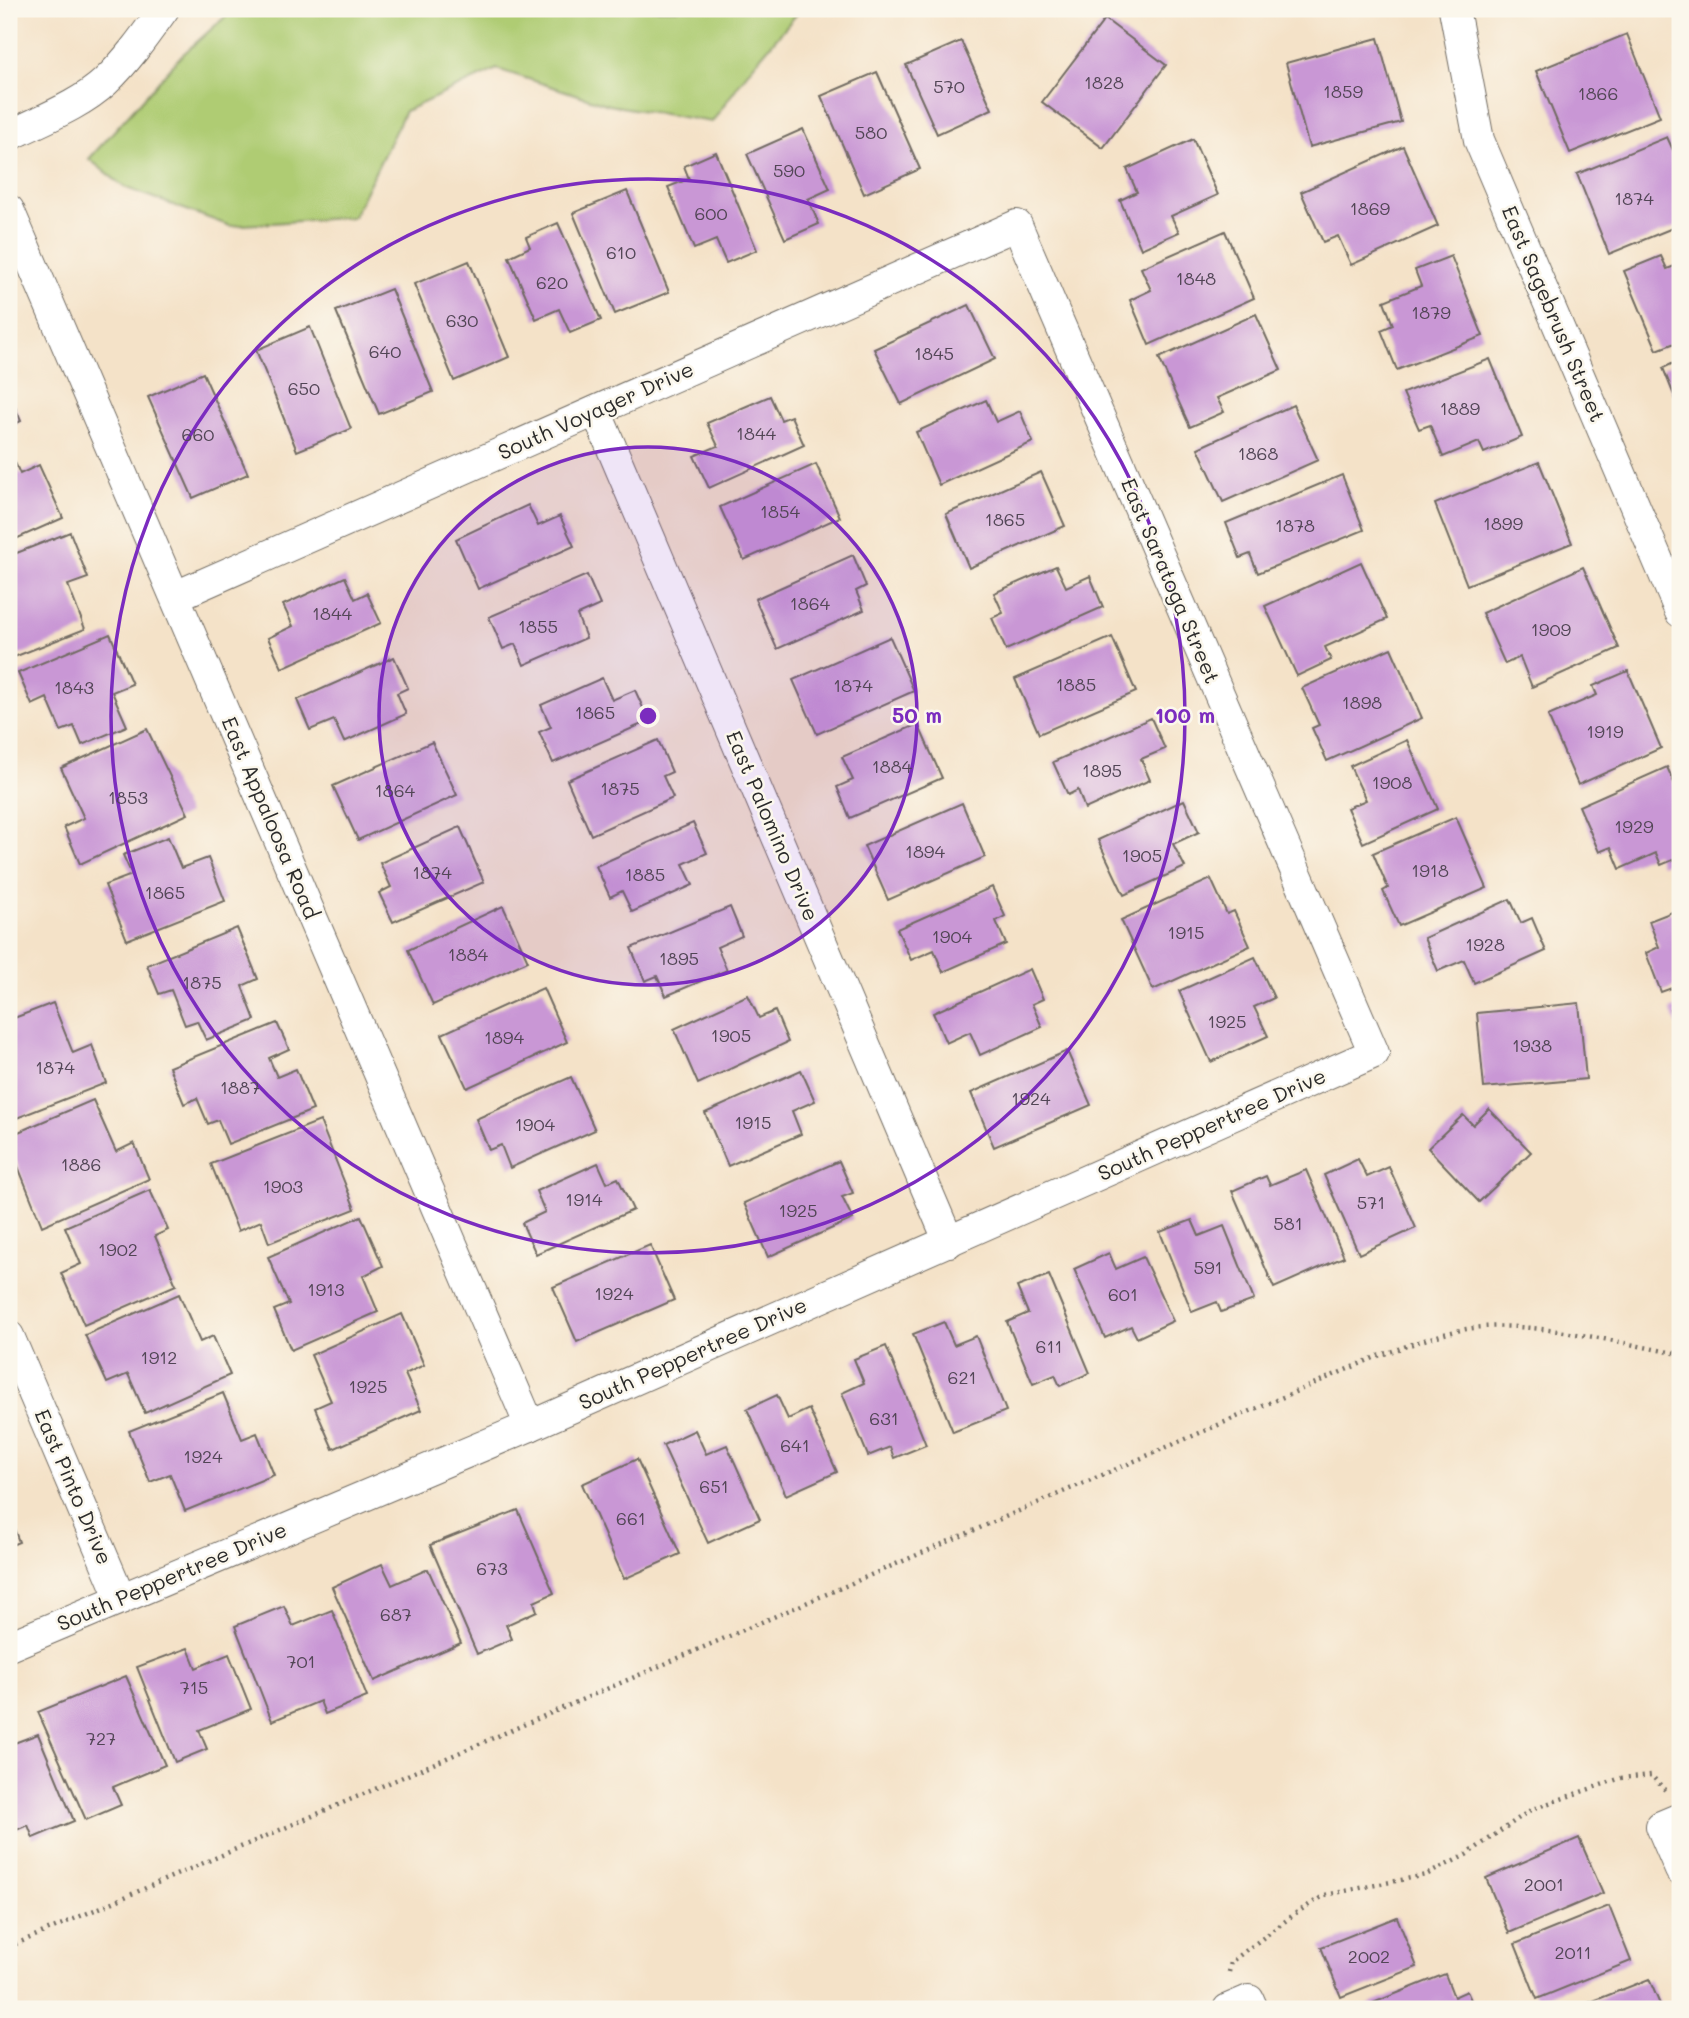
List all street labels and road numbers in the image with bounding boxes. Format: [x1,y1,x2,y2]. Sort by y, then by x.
street label: East Sagebrush Street [1497,201,1612,426]
street label: South Voyager Drive [493,354,697,465]
street label: East Saratoga Street [1116,474,1227,687]
street label: East Appaloosa Road [216,712,326,923]
street label: East Palomino Drive [721,726,826,925]
street label: South Peppertree Drive [1093,1061,1330,1186]
street label: South Peppertree Drive [574,1290,811,1415]
street label: East Pinto Drive [30,1405,119,1568]
street label: South Peppertree Drive [53,1515,290,1636]

